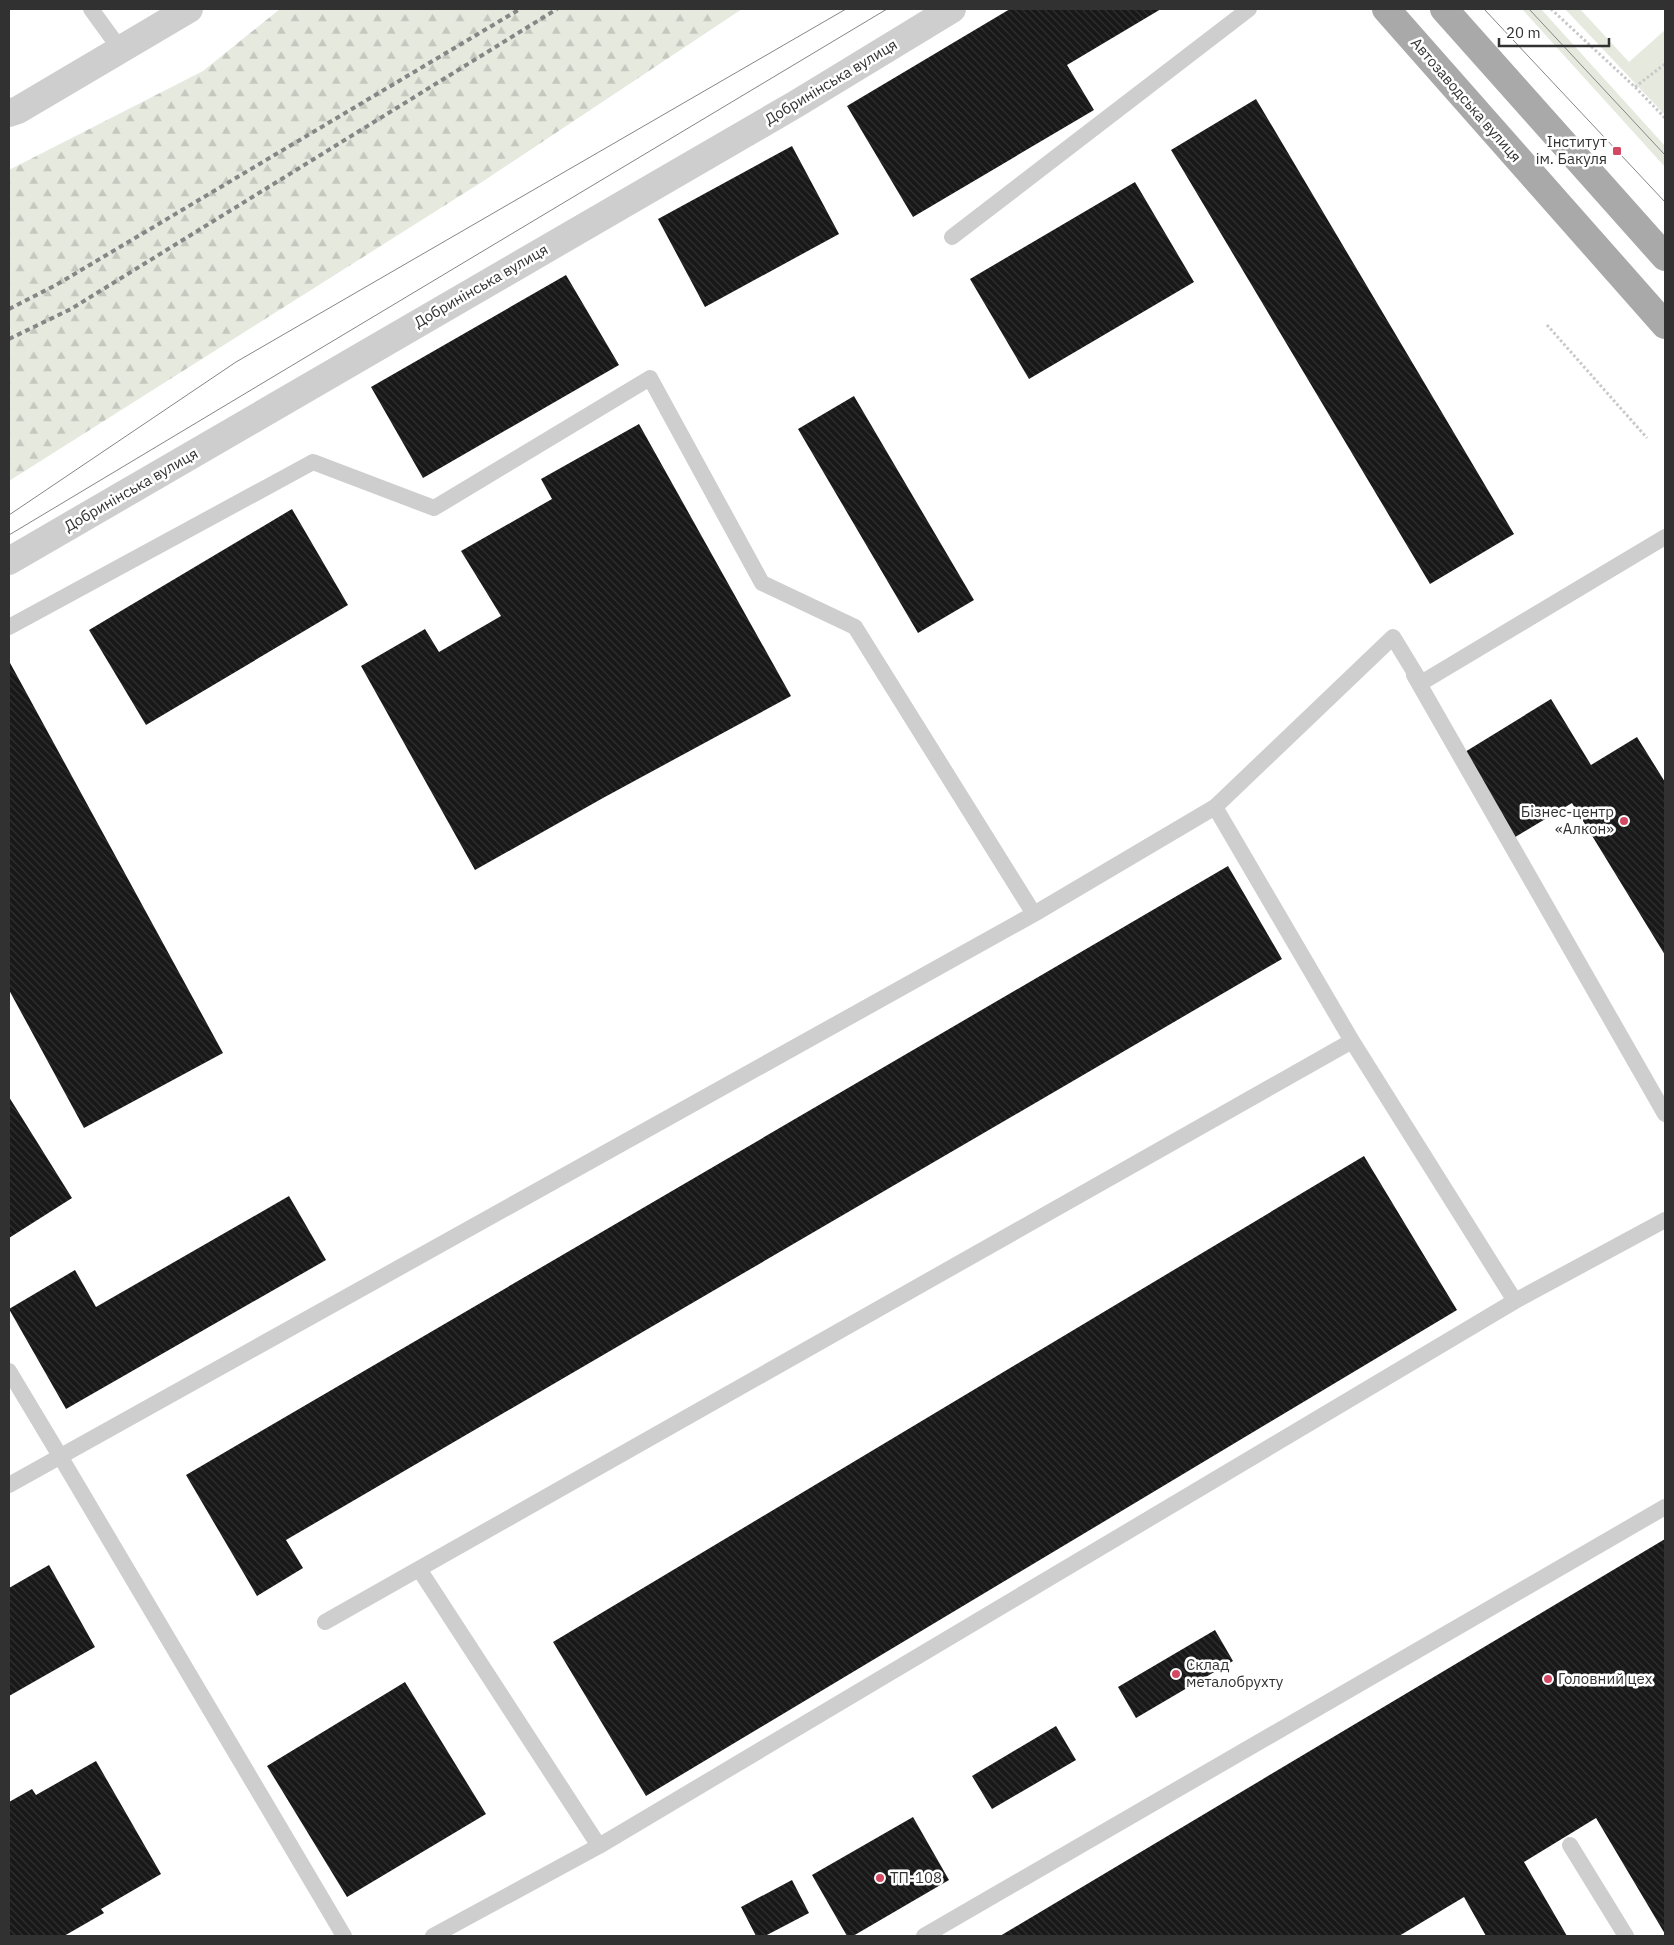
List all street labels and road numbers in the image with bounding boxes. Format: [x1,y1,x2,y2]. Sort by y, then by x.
street label: Автозаводська вулиця [1407,33,1526,166]
street label: Добринінська вулиця [761,34,901,129]
street label: Добринінська вулиця [410,239,551,332]
street label: Добринінська вулиця [60,443,201,536]

